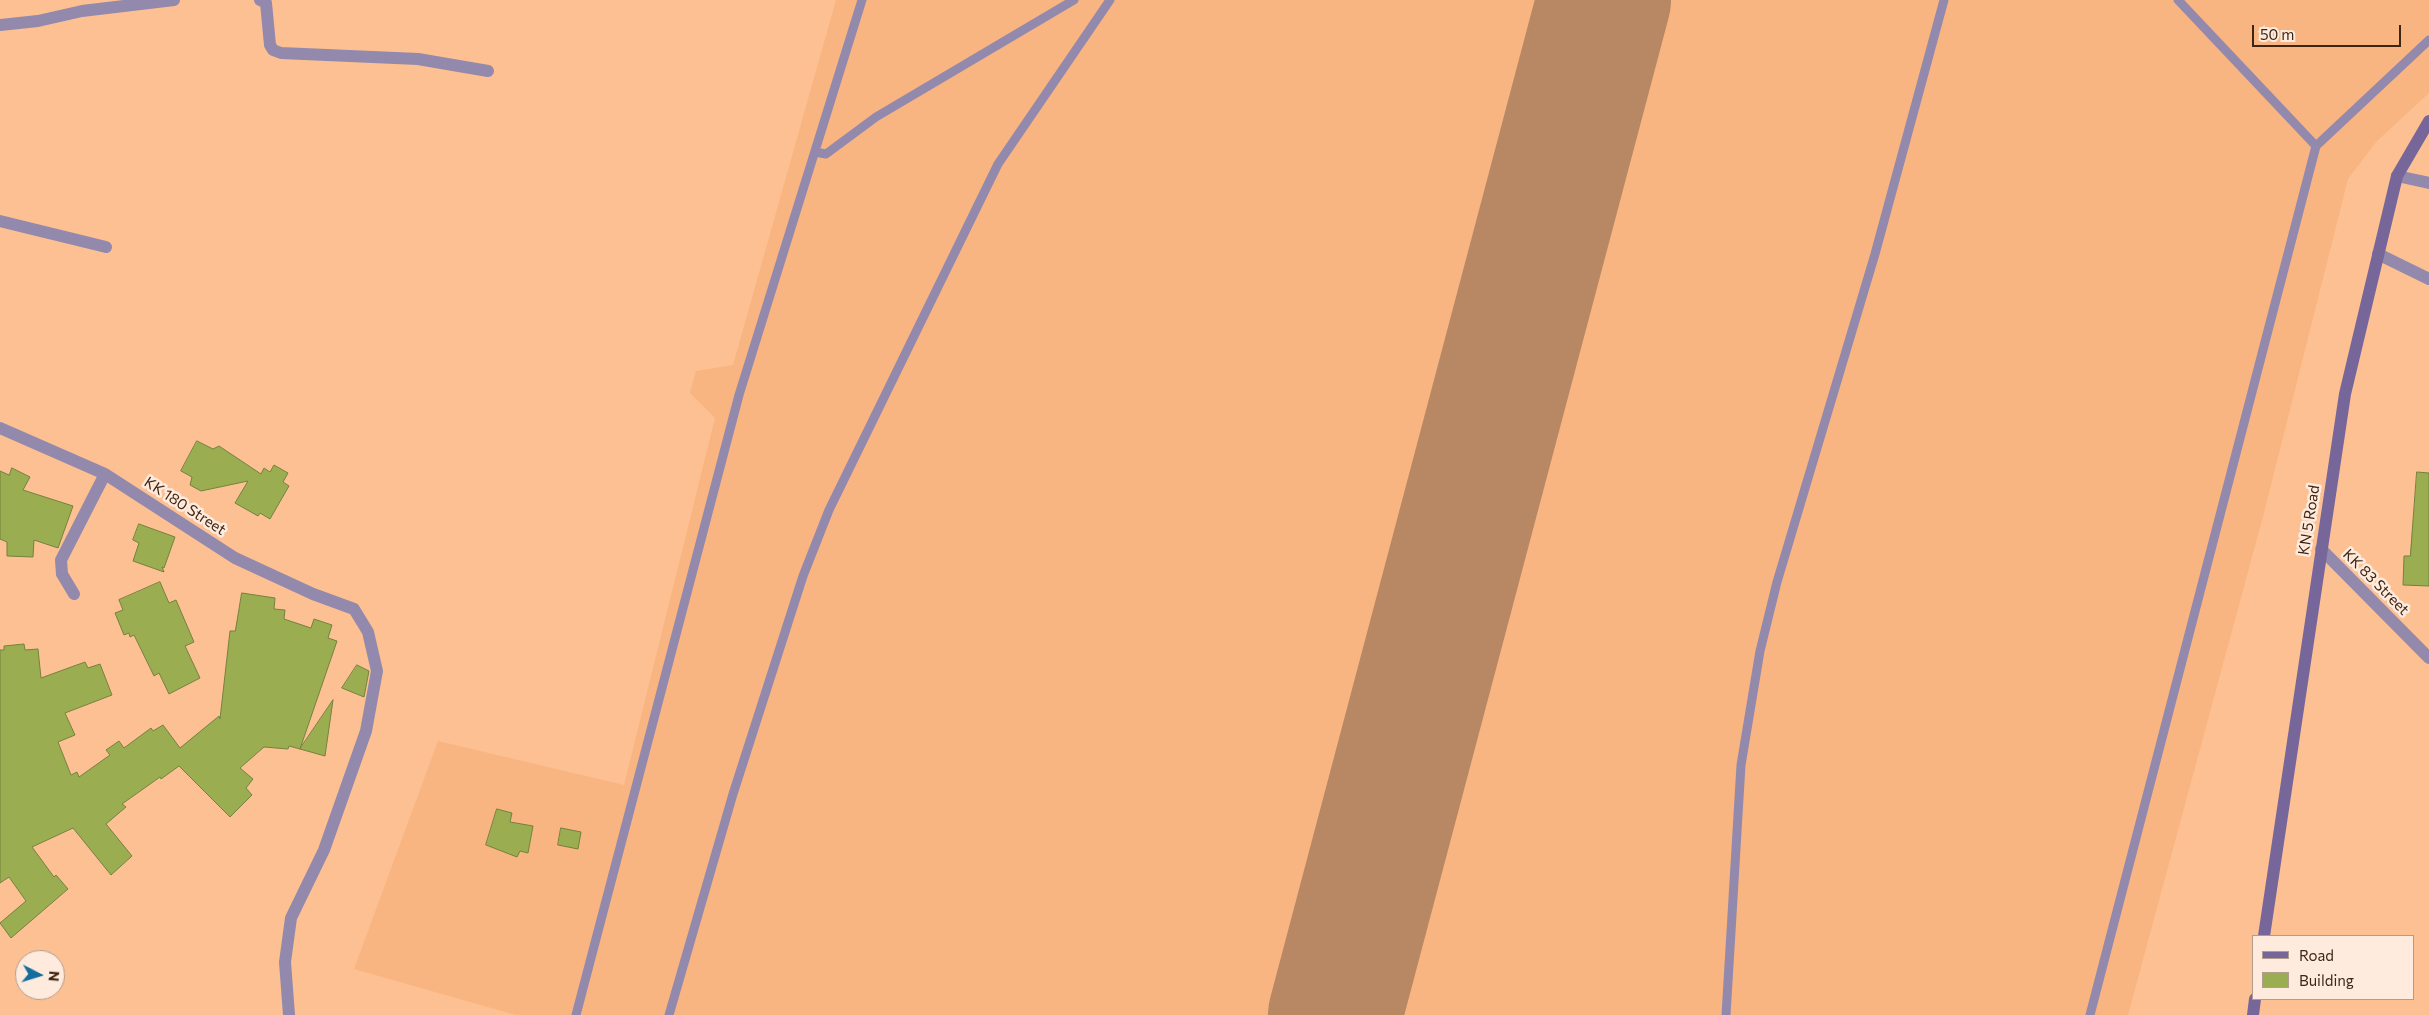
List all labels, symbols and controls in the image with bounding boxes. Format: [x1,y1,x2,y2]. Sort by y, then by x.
scale bar [2254,15,2403,47]
text: 50 m [2260,25,2294,43]
street label: KK 180 Street [141,473,229,539]
street label: KN 5 Road [2295,484,2323,556]
street label: KK 83 Street [2339,545,2413,619]
legend [2252,935,2414,1000]
text: Road [2299,946,2334,964]
north arrow [15,950,65,1000]
text: N [46,970,63,982]
text: Building [2299,971,2354,989]

